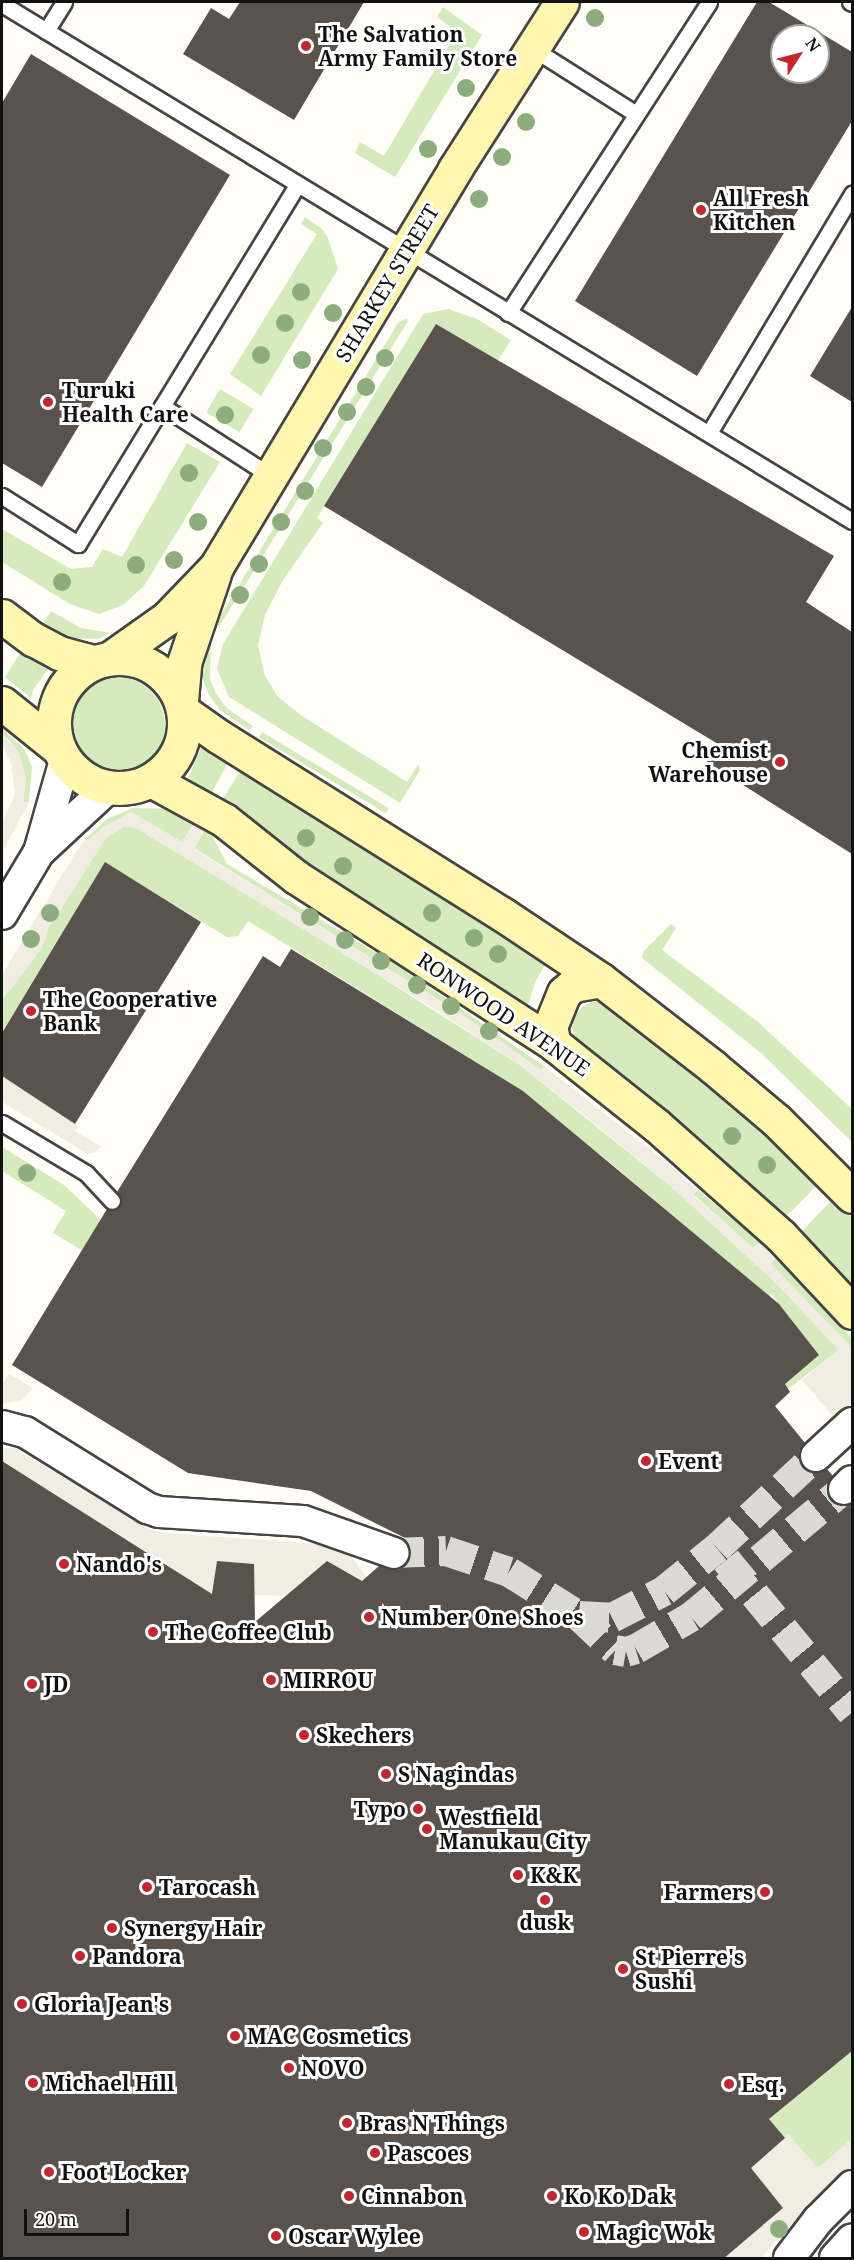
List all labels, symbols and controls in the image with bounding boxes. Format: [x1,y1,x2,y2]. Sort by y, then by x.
place label: The Salvation Army Family Store [318,21,517,71]
north arrow [770,24,830,84]
text: N [800,33,826,56]
marker: The Salvation Army Family Store [299,39,313,53]
place label: All Fresh Kitchen [713,185,809,235]
street label: SHARKEY STREET [330,200,444,366]
marker: All Fresh Kitchen [694,203,708,217]
place label: Turuki Health Care [62,377,189,427]
marker: Turuki Health Care [39,393,57,411]
place label: Chemist Warehouse [648,737,768,787]
marker: Chemist Warehouse [773,755,787,769]
street label: RONWOOD AVENUE [413,947,595,1081]
place label: The Cooperative Bank [43,986,217,1036]
marker: The Cooperative Bank [24,1004,38,1018]
place label: Event [658,1448,719,1474]
marker: Event [639,1454,653,1468]
place label: Nando's [76,1551,162,1577]
marker: Nando's [57,1557,71,1571]
place label: Number One Shoes [381,1604,584,1630]
marker: Number One Shoes [362,1610,376,1624]
place label: The Coffee Club [165,1619,332,1645]
marker: The Coffee Club [146,1625,160,1639]
place label: MIRROU [283,1667,373,1693]
place label: JD [44,1671,68,1697]
marker: MIRROU [264,1673,278,1687]
marker: JD [25,1677,39,1691]
place label: Skechers [316,1722,411,1748]
marker: Skechers [297,1728,311,1742]
place label: S Nagindas [398,1761,514,1787]
marker: S Nagindas [379,1767,393,1781]
place label: Typo [354,1796,406,1822]
marker: Typo [411,1802,425,1816]
place label: Westfield Manukau City [439,1804,587,1854]
marker: Westfield Manukau City [420,1822,434,1836]
place label: K&K [530,1862,578,1888]
marker: K&K [511,1868,525,1882]
place label: Tarocash [159,1874,256,1900]
place label: Farmers [663,1879,753,1905]
marker: Tarocash [140,1880,154,1894]
marker: Farmers [758,1885,772,1899]
marker: dusk [538,1893,552,1907]
place label: dusk [519,1909,571,1935]
place label: Synergy Hair [124,1915,262,1941]
marker: Synergy Hair [105,1921,119,1935]
place label: Pandora [92,1943,182,1969]
place label: St Pierre's Sushi [635,1944,744,1994]
marker: Pandora [73,1949,87,1963]
marker: St Pierre's Sushi [616,1962,630,1976]
place label: Gloria Jean's [34,1991,169,2017]
marker: Gloria Jean's [15,1997,29,2011]
place label: MAC Cosmetics [247,2023,409,2049]
marker: MAC Cosmetics [228,2029,242,2043]
place label: NOVO [301,2055,364,2081]
marker: NOVO [282,2061,296,2075]
place label: Michael Hill [45,2070,174,2096]
place label: Esq. [741,2071,785,2097]
marker: Michael Hill [26,2076,40,2090]
marker: Esq. [722,2077,736,2091]
place label: Bras N Things [359,2110,505,2136]
marker: Bras N Things [340,2116,354,2130]
place label: Pascoes [387,2140,469,2166]
marker: Pascoes [368,2146,382,2160]
place label: Foot Locker [61,2159,187,2185]
marker: Foot Locker [42,2165,56,2179]
place label: Cinnabon [361,2183,464,2209]
place label: Ko Ko Dak [564,2183,673,2209]
marker: Cinnabon [342,2189,356,2203]
marker: Ko Ko Dak [545,2189,559,2203]
scale bar [27,2197,132,2235]
text: 20 m [35,2207,77,2231]
place label: Magic Wok [596,2219,712,2245]
place label: Oscar Wylee [288,2223,421,2249]
marker: Magic Wok [577,2225,591,2239]
marker: Oscar Wylee [269,2229,283,2243]

